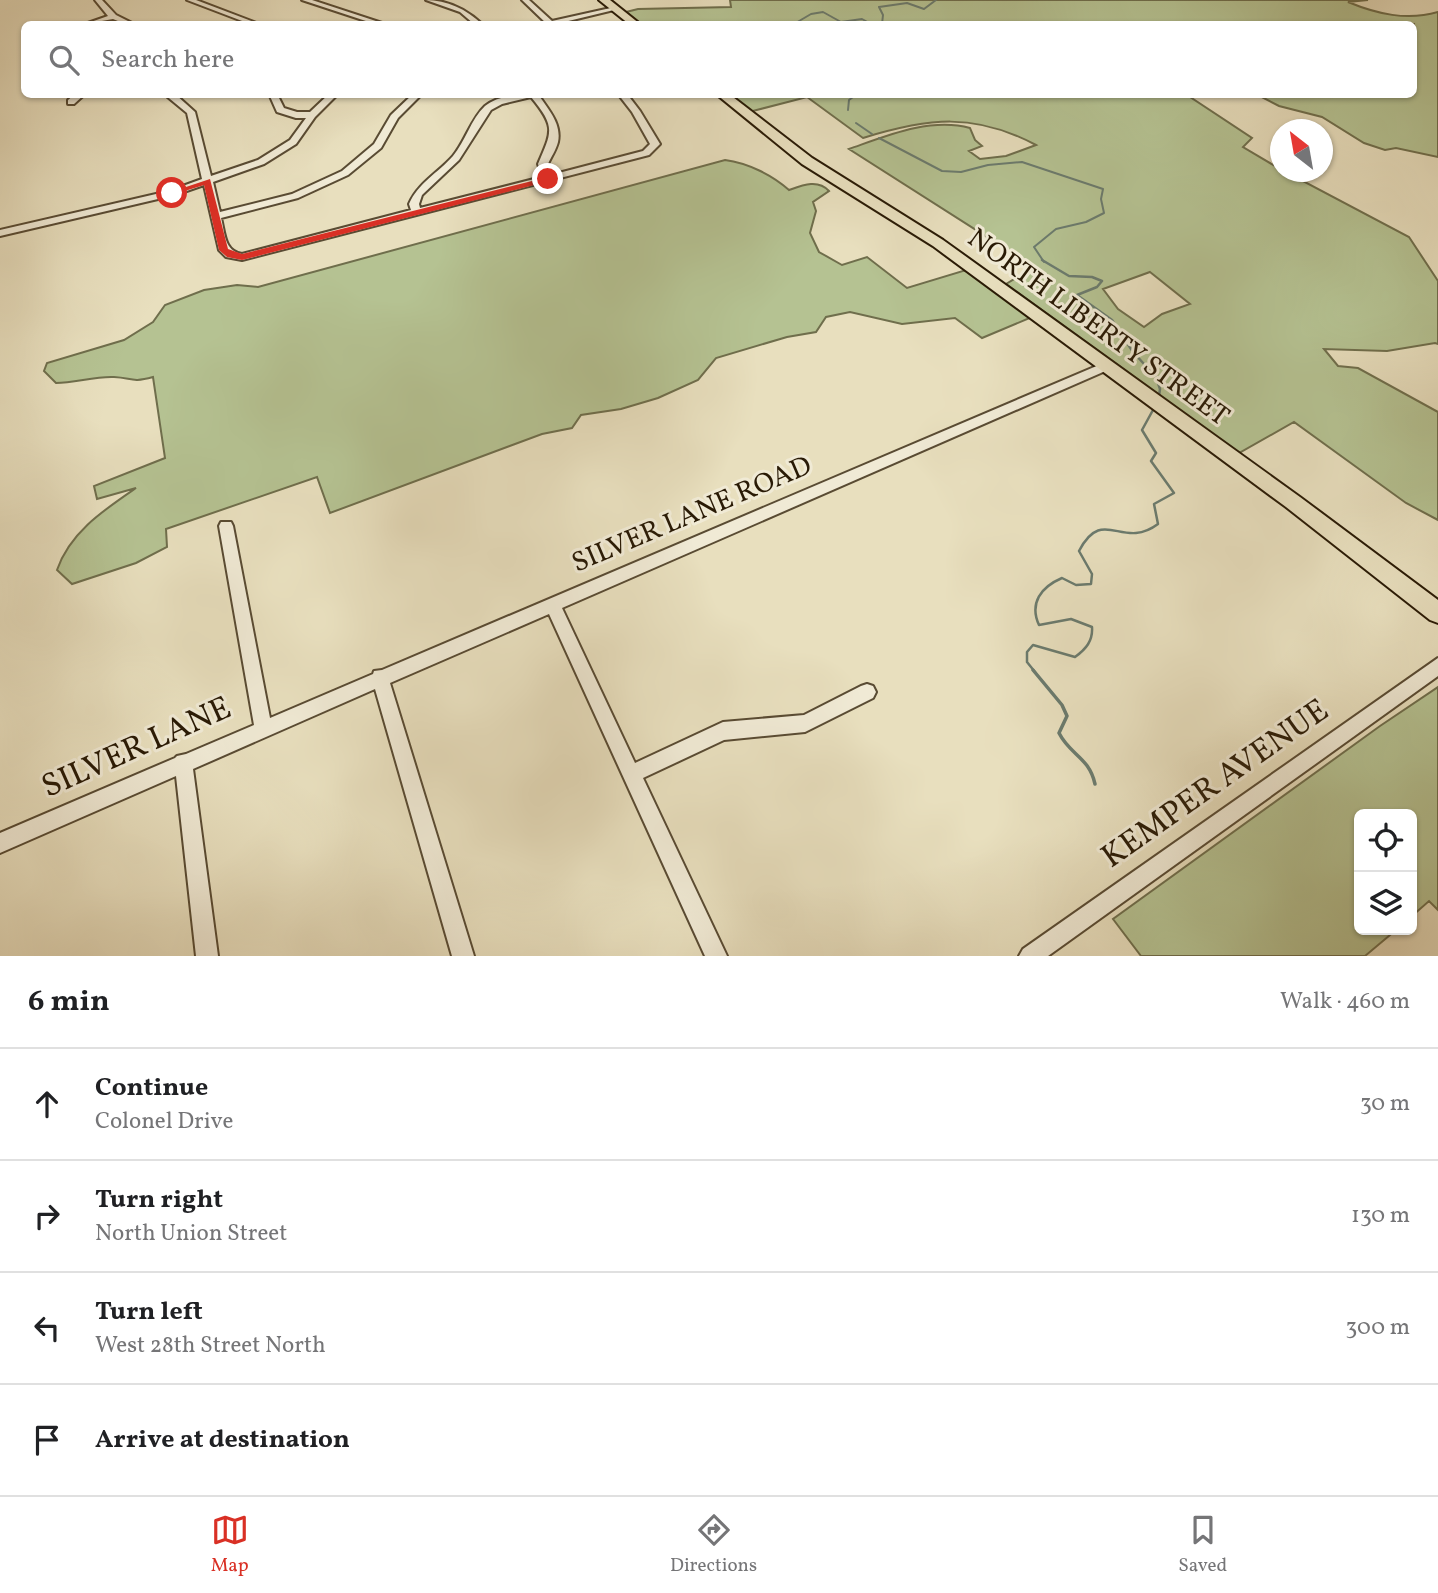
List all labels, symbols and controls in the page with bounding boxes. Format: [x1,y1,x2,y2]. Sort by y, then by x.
search box [21,21,1417,98]
icon: search [45,41,83,79]
text: Search here [101,42,234,78]
north arrow [1270,119,1333,182]
route end [532,163,563,194]
route start [156,177,187,208]
street label: NORTH LIBERTY STREET [959,220,1237,436]
street label: SILVER LANE ROAD [566,447,818,583]
street label: SILVER LANE [35,687,239,811]
street label: KEMPER AVENUE [1093,689,1339,881]
map controls [1354,809,1417,935]
button: locate [1354,809,1417,872]
button: layers [1354,872,1417,935]
text: 6 min [28,981,110,1023]
text: Walk · 460 m [1280,986,1410,1018]
text: Continue [95,1070,208,1106]
icon: ahead [28,1085,66,1123]
text: 30 m [1360,1088,1410,1120]
text: Colonel Drive [95,1106,233,1138]
text: Turn right [95,1182,223,1218]
icon: right [28,1197,66,1235]
text: 130 m [1351,1200,1410,1232]
text: North Union Street [95,1218,287,1250]
text: Turn left [95,1294,203,1330]
icon: left [28,1309,66,1347]
text: 300 m [1346,1312,1410,1344]
text: West 28th Street North [95,1330,326,1362]
icon: arrive [28,1421,66,1459]
text: Arrive at destination [95,1422,350,1458]
tab: Map [211,1511,249,1579]
tab: Directions [670,1511,757,1579]
tab: Saved [1178,1511,1227,1579]

